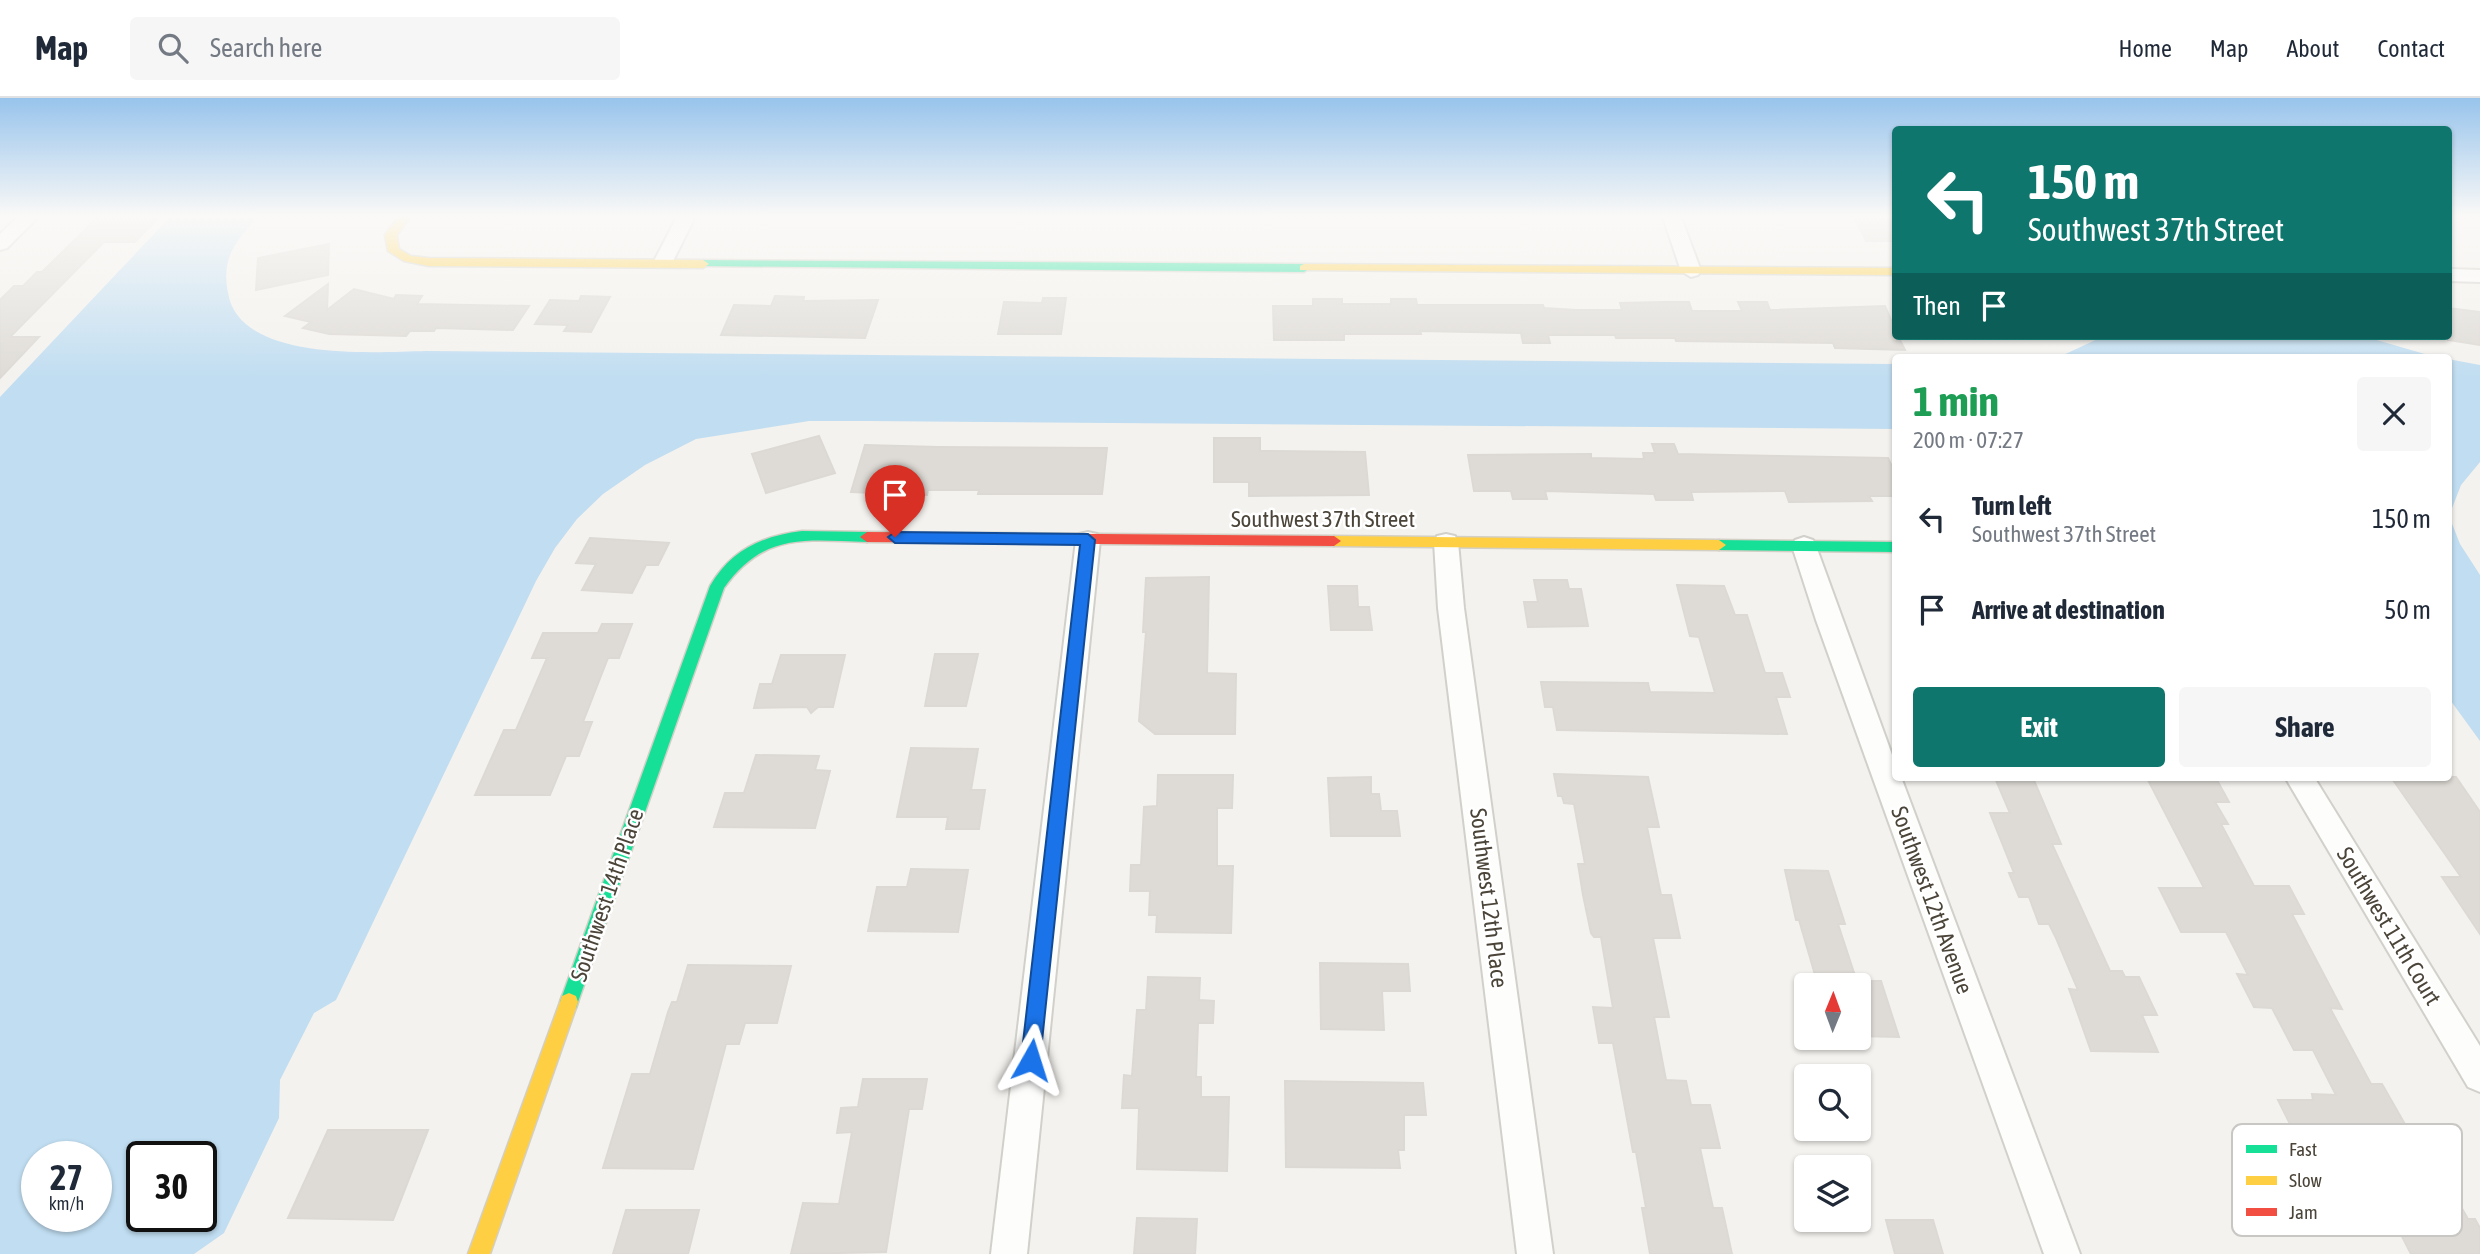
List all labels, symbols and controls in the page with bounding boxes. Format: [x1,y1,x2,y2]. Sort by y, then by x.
search box [130,17,620,80]
text: Map [35,29,88,67]
icon: search [154,29,192,67]
text: Search here [210,33,322,63]
text: Home [2118,35,2172,62]
text: Map [2210,35,2248,62]
text: About [2286,35,2339,62]
text: Contact [2377,35,2445,62]
text: 150 m [2028,153,2139,209]
icon: left [1913,154,2004,245]
text: Southwest 37th Street [2028,211,2284,248]
icon: arrive [1975,287,2013,325]
text: Then [1913,291,1961,321]
text: 1 min [1913,377,1999,425]
button: close [2357,377,2431,451]
text: 200 m · 07:27 [1913,427,2024,453]
pin [865,465,925,537]
icon: arrive [876,476,914,514]
text: Turn left [1972,491,2052,521]
icon: left [1913,500,1951,538]
text: 150 m [2372,504,2431,534]
street label: Southwest 37th Street [1231,506,1415,532]
text: Southwest 37th Street [1972,521,2156,547]
icon: arrive [1913,591,1951,629]
text: Arrive at destination [1972,595,2165,625]
text: 50 m [2384,595,2431,625]
button: Exit [1913,687,2165,767]
button: Share [2179,687,2431,767]
street label: Southwest 12th Avenue [1886,803,1978,997]
street label: Southwest 14th Place [565,805,649,985]
street label: Southwest 12th Place [1465,807,1513,989]
street label: Southwest 11th Court [2332,843,2446,1009]
north arrow [1794,973,1871,1050]
map controls [1794,973,1871,1232]
position arrow [994,1023,1068,1097]
button: search [1794,1064,1871,1141]
legend [2232,1124,2462,1236]
text: Fast [2289,1138,2317,1160]
speed limit sign: 30 [126,1141,217,1232]
button: layers [1794,1155,1871,1232]
text: 27 [50,1157,83,1197]
text: Slow [2289,1169,2323,1191]
text: km/h [49,1193,84,1214]
text: Jam [2289,1201,2318,1223]

